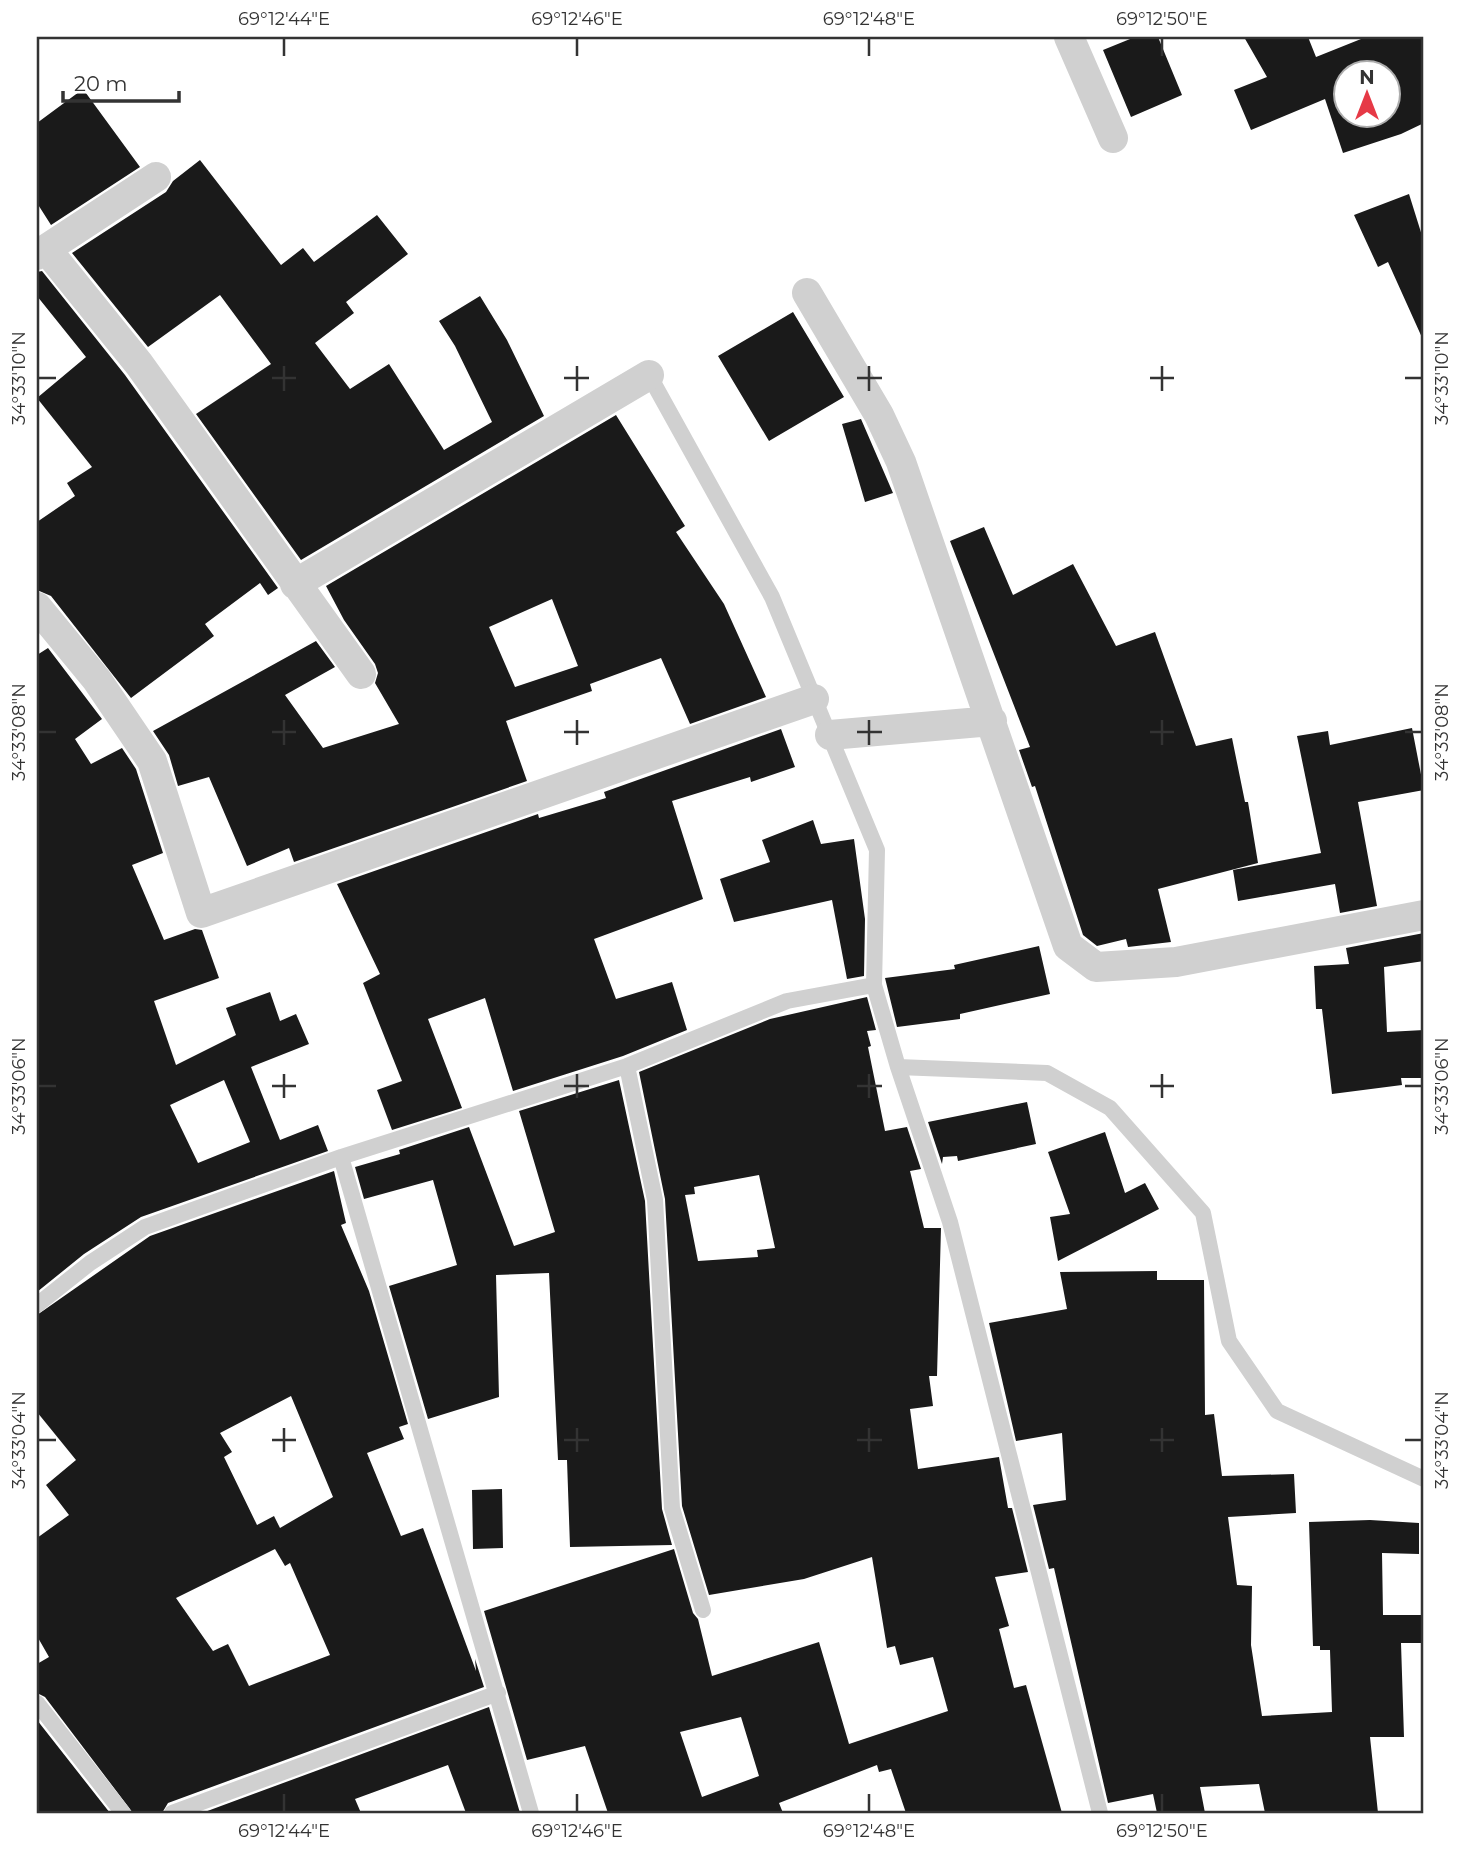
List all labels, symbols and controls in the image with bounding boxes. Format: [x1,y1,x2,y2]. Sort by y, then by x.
text: 69°12'44"E [238,8,330,30]
text: 69°12'46"E [531,8,623,30]
text: 69°12'48"E [823,8,915,30]
text: 69°12'50"E [1116,8,1208,30]
scale bar [63,60,178,104]
north arrow [1332,60,1402,130]
text: N [1359,66,1375,89]
text: 20 m [74,71,128,96]
text: 34°33'10"N [8,331,30,425]
text: 34°33'10"N [1431,331,1453,425]
text: 34°33'08"N [8,683,30,781]
text: 34°33'08"N [1431,683,1453,781]
text: 34°33'06"N [8,1037,30,1135]
text: 34°33'06"N [1431,1037,1453,1135]
text: 34°33'04"N [8,1391,30,1489]
text: 34°33'04"N [1431,1391,1453,1489]
text: 69°12'44"E [238,1820,330,1842]
text: 69°12'46"E [531,1820,623,1842]
text: 69°12'48"E [823,1820,915,1842]
text: 69°12'50"E [1116,1820,1208,1842]

